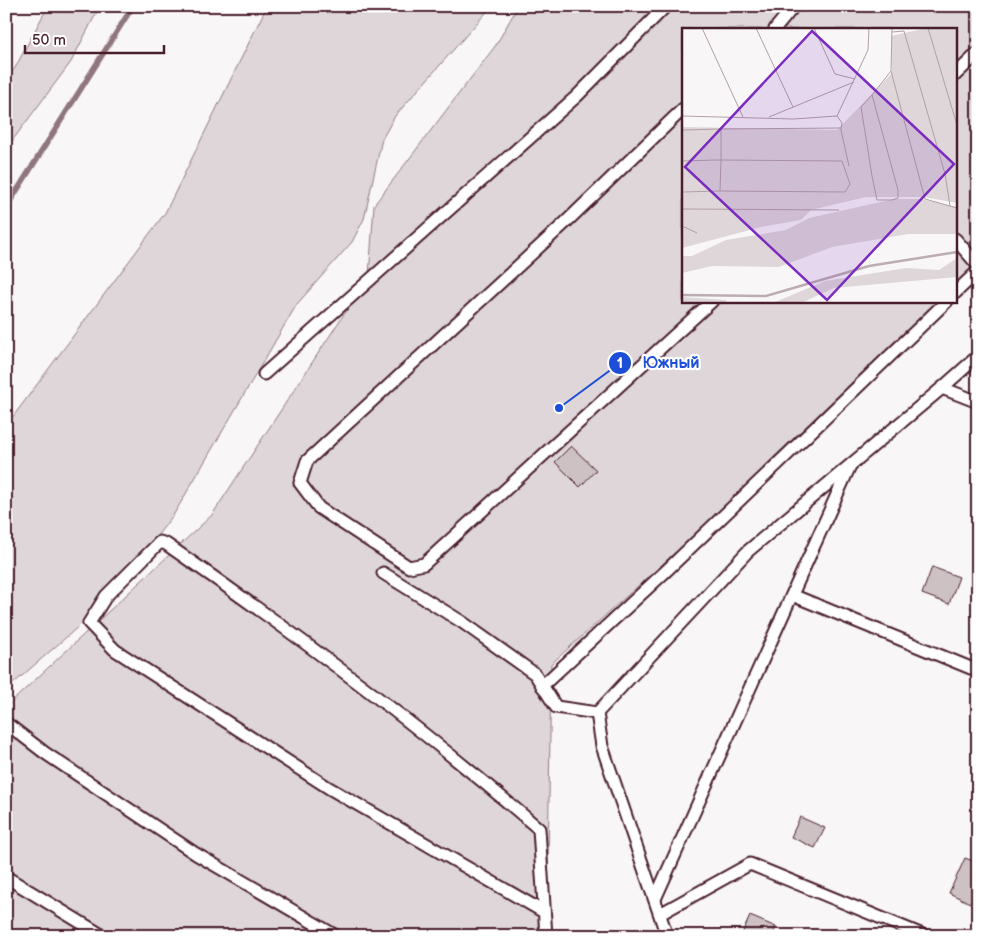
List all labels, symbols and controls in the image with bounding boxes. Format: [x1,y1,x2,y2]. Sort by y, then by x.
scale bar [25,22,164,54]
inset map [682,28,956,302]
text: 50 m [32,31,66,50]
callout: Южный [607,347,710,378]
text: 1 [617,354,623,373]
text: Южный [642,354,700,373]

